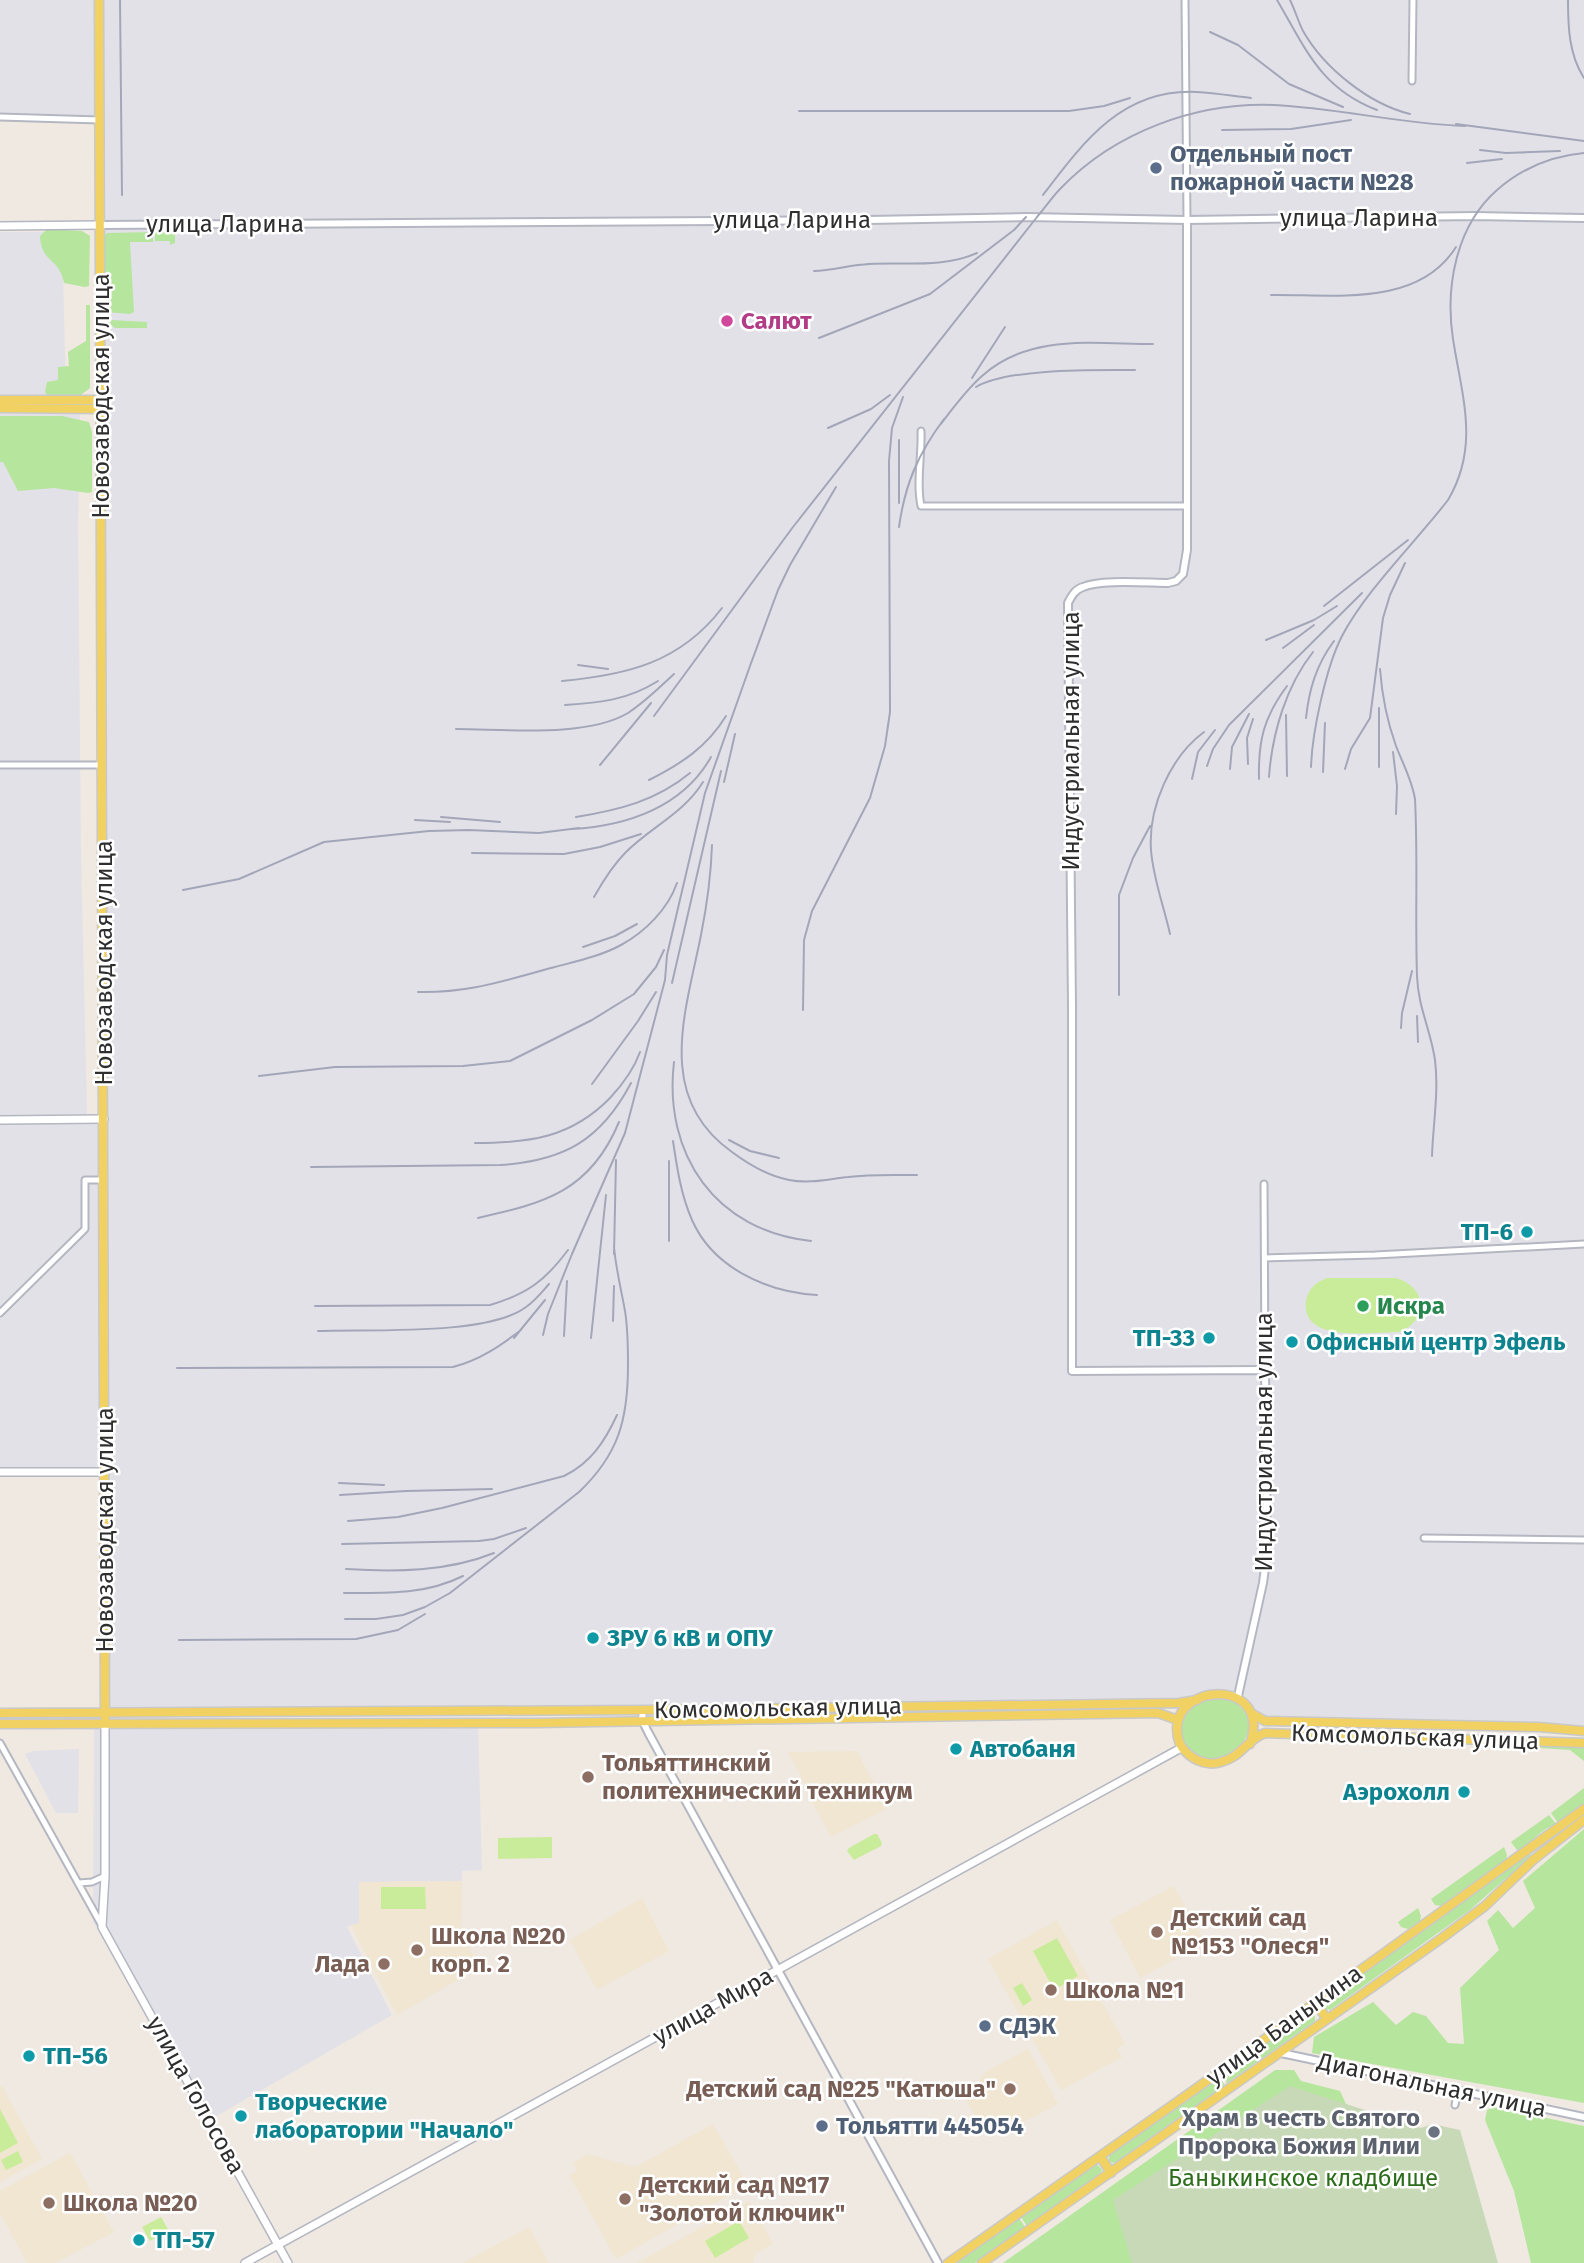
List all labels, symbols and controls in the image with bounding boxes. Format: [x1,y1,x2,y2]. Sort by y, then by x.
place label: Отдельный пост пожарной части №28 [1170,140,1414,196]
marker: Отдельный пост пожарной части №28 [1148,160,1164,176]
street label: улица Ларина [1280,204,1438,232]
street label: улица Ларина [713,206,871,234]
street label: улица Ларина [146,210,304,238]
street label: Новозаводская улица [87,273,115,519]
place label: Салют [741,307,812,335]
marker: Салют [719,313,735,329]
street label: Индустриальная улица [1057,611,1085,871]
street label: Новозаводская улица [90,840,118,1086]
place label: ТП-6 [1461,1218,1513,1246]
marker: ТП-6 [1519,1224,1535,1240]
place label: Искра [1377,1292,1445,1320]
marker: Искра [1355,1298,1371,1314]
street label: Индустриальная улица [1250,1312,1278,1572]
place label: ТП-33 [1133,1324,1195,1352]
place label: Офисный центр Эфель [1306,1328,1566,1356]
marker: ТП-33 [1201,1330,1217,1346]
marker: Офисный центр Эфель [1284,1334,1300,1350]
street label: Новозаводская улица [91,1407,119,1653]
place label: ЗРУ 6 кВ и ОПУ [606,1624,774,1652]
marker: ЗРУ 6 кВ и ОПУ [585,1630,601,1646]
street label: Комсомольская улица [654,1692,902,1724]
street label: Комсомольская улица [1291,1719,1539,1755]
place label: Автобаня [969,1735,1076,1763]
marker: Автобаня [948,1741,964,1757]
place label: Тольяттинский политехнический техникум [602,1749,913,1805]
marker: Тольяттинский политехнический техникум [580,1769,596,1785]
place label: Аэрохолл [1342,1778,1450,1806]
marker: Аэрохолл [1456,1784,1472,1800]
place label: Детский сад №153 "Олеся" [1170,1904,1329,1960]
place label: Школа №20 корп. 2 [431,1922,566,1978]
marker: Детский сад №153 "Олеся" [1149,1924,1165,1940]
marker: Школа №20 корп. 2 [409,1942,425,1958]
place label: Лада [315,1950,370,1978]
marker: Лада [376,1956,392,1972]
street label: улица Баныкина [1200,1959,1368,2091]
street label: улица Мира [648,1961,778,2051]
place label: Школа №1 [1065,1976,1184,2004]
marker: Школа №1 [1043,1982,1059,1998]
street label: улица Голосова [141,2011,251,2179]
place label: СДЭК [999,2012,1057,2040]
marker: СДЭК [977,2018,993,2034]
place label: ТП-56 [43,2042,108,2070]
street label: Диагональная улица [1314,2047,1549,2123]
marker: ТП-56 [21,2048,37,2064]
place label: Детский сад №25 "Катюша" [685,2075,996,2103]
marker: Детский сад №25 "Катюша" [1002,2081,1018,2097]
place label: Творческие лаборатории "Начало" [255,2088,514,2144]
place label: Храм в честь Святого Пророка Божия Илии [1178,2104,1420,2160]
marker: Творческие лаборатории "Начало" [233,2108,249,2124]
place label: Тольятти 445054 [836,2112,1024,2140]
marker: Тольятти 445054 [814,2118,830,2134]
marker: Храм в честь Святого Пророка Божия Илии [1426,2124,1442,2140]
park label: Баныкинское кладбище [1168,2164,1438,2192]
place label: Детский сад №17 "Золотой ключик" [638,2171,845,2227]
place label: Школа №20 [63,2189,198,2217]
marker: Детский сад №17 "Золотой ключик" [617,2191,633,2207]
marker: Школа №20 [41,2195,57,2211]
place label: ТП-57 [153,2226,215,2254]
marker: ТП-57 [131,2232,147,2248]

